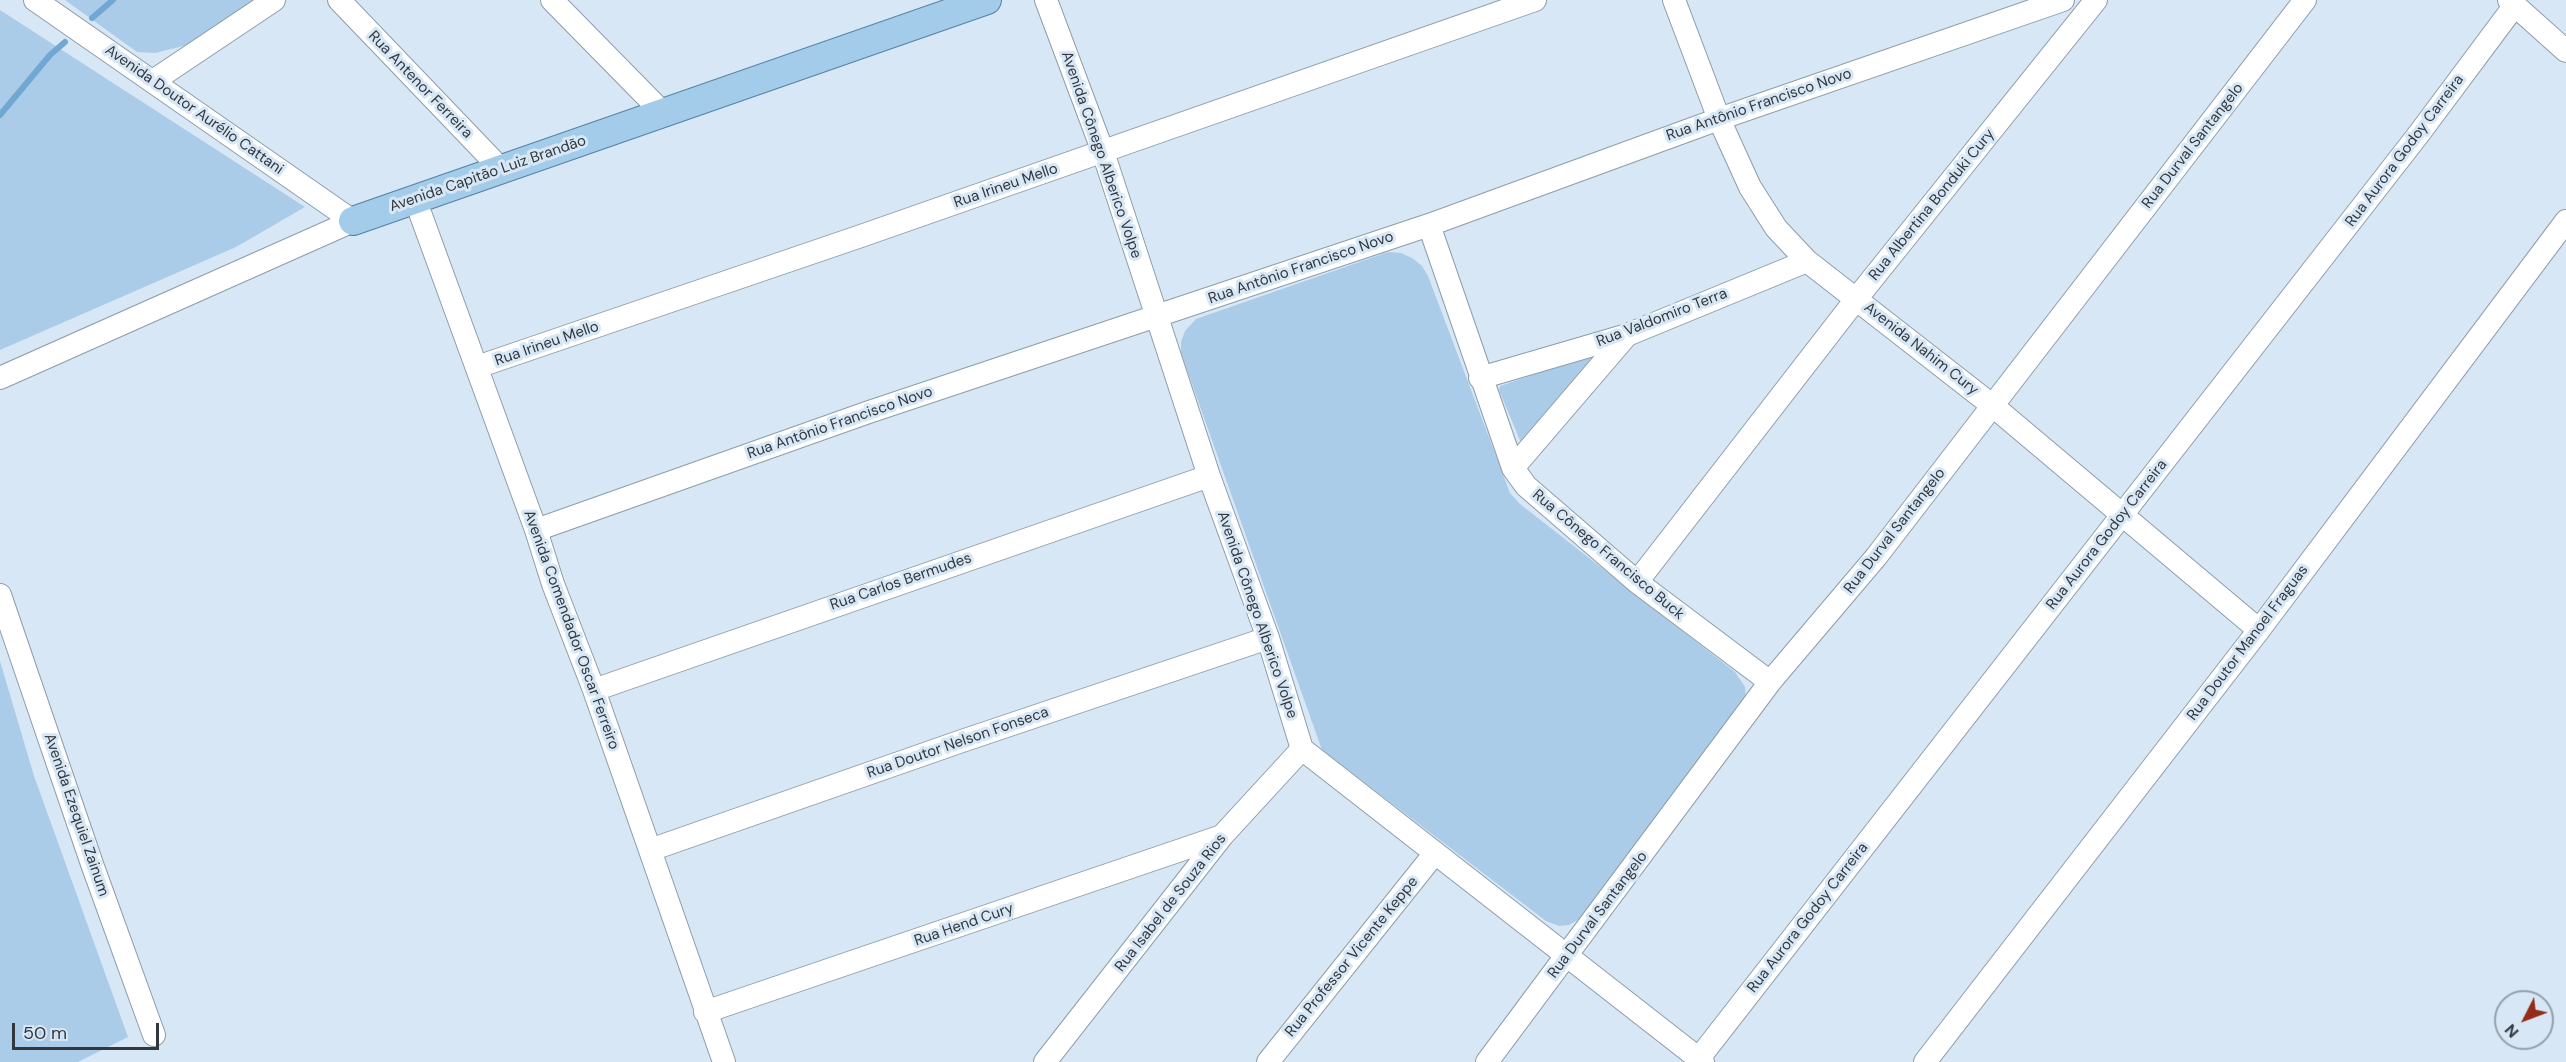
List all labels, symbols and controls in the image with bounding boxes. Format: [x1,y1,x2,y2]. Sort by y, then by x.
street label: Rua Antenor Ferreira [364,28,476,142]
street label: Avenida Doutor Aurélio Cattani [101,41,287,179]
street label: Avenida Cônego Alberico Volpe [1057,49,1145,261]
street label: Rua Antônio Francisco Novo [1664,65,1854,145]
street label: Rua Aurora Godoy Carreira [2342,71,2468,231]
street label: Rua Durval Santangelo [2138,80,2248,212]
street label: Rua Albertina Bonduki Cury [1865,126,1999,284]
street label: Avenida Capitão Luiz Brandão [387,132,589,216]
street label: Rua Irineu Mello [952,160,1060,212]
street label: Rua Antônio Francisco Novo [1206,228,1396,308]
street label: Rua Valdomiro Terra [1594,285,1730,351]
street label: Avenida Nahim Cury [1860,299,1982,399]
street label: Rua Irineu Mello [493,318,601,370]
street label: Rua Antônio Francisco Novo [745,383,935,463]
street label: Rua Aurora Godoy Carreira [2043,456,2171,614]
street label: Rua Durval Santangelo [1840,465,1950,597]
street label: Rua Cônego Francisco Buck [1528,486,1688,624]
street label: Avenida Comendador Oscar Ferreiro [519,508,623,752]
street label: Avenida Cônego Alberico Volpe [1213,509,1301,721]
street label: Rua Carlos Bermudes [828,549,974,615]
street label: Rua Doutor Manoel Fraguas [2184,562,2312,724]
street label: Rua Doutor Nelson Fonseca [865,703,1051,783]
street label: Avenida Ezequiel Zainum [40,731,112,899]
street label: Rua Isabel de Souza Rios [1112,830,1230,976]
street label: Rua Aurora Godoy Carreira [1744,839,1872,997]
street label: Rua Durval Santangelo [1544,848,1652,982]
street label: Rua Professor Vicente Keppe [1282,873,1422,1041]
street label: Rua Hend Cury [912,900,1016,950]
north arrow [2494,990,2554,1050]
scale bar [15,1011,162,1049]
text: N [2500,1020,2523,1042]
text: 50 m [23,1021,67,1045]

